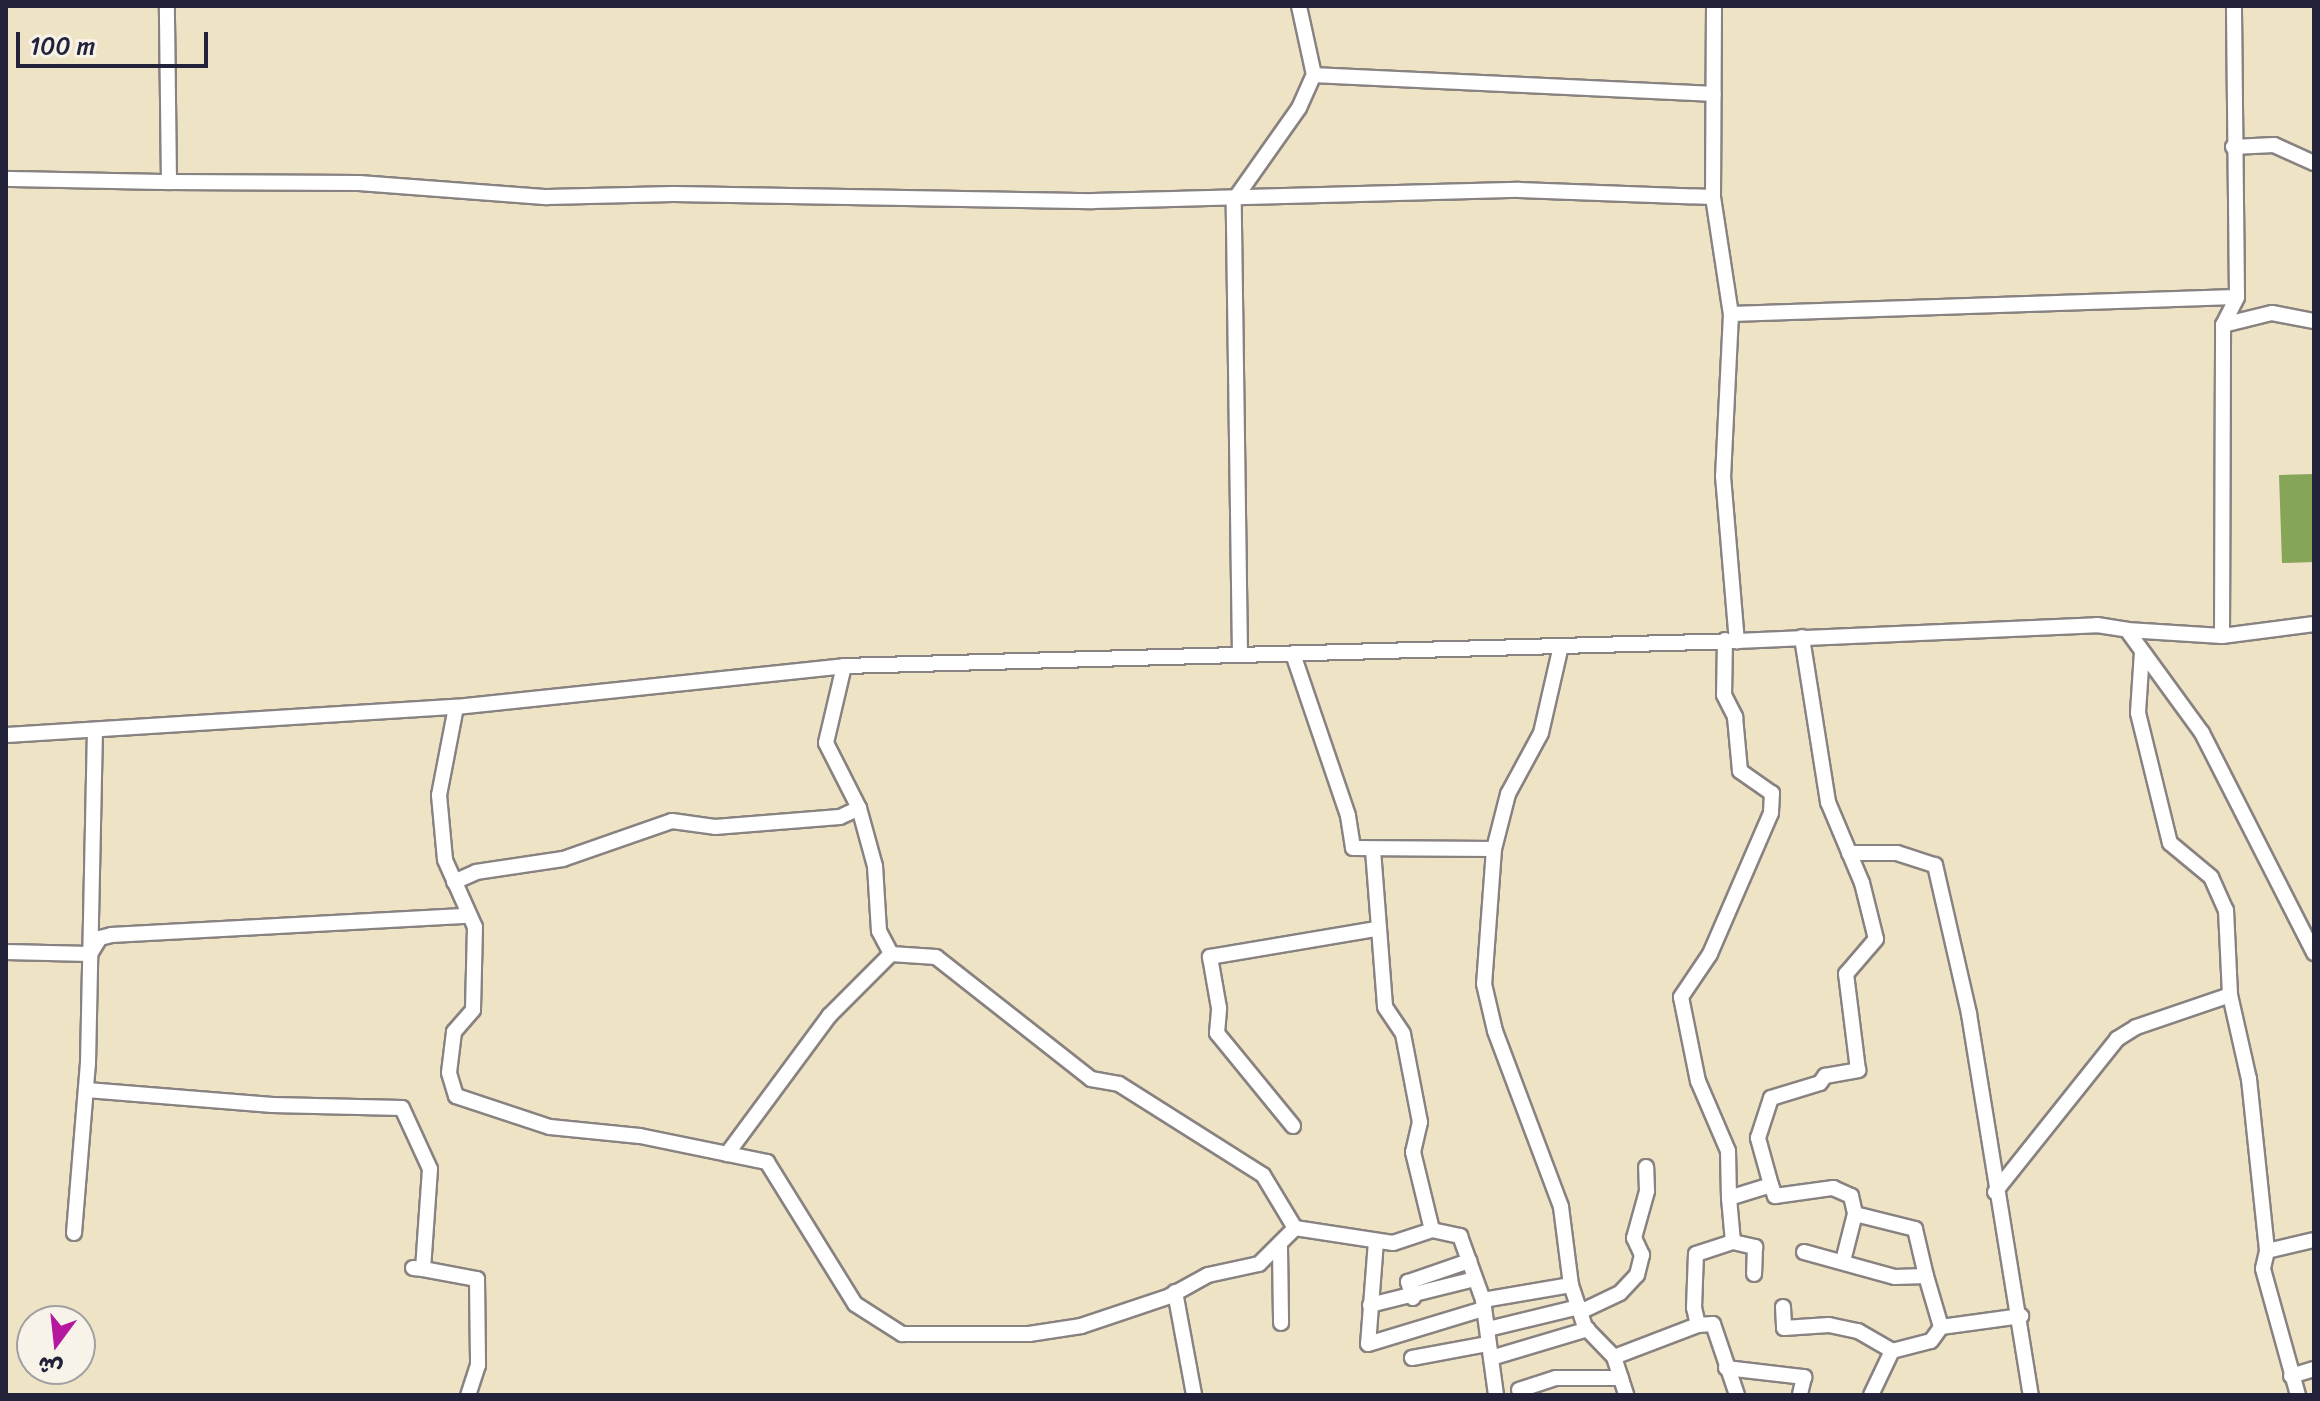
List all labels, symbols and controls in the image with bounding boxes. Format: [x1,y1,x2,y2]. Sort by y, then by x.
scale bar [20,16,212,66]
text: 100 m [30,25,95,67]
north arrow [16,1305,96,1385]
text: ش [33,1345,67,1389]

